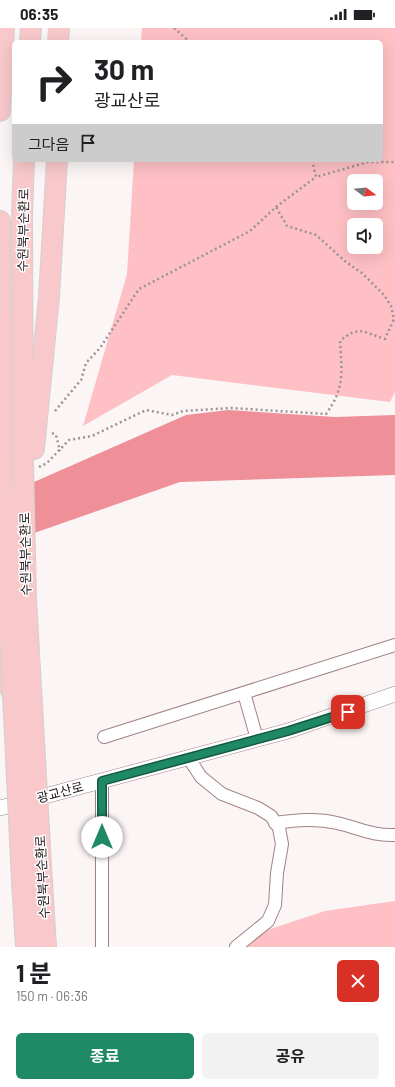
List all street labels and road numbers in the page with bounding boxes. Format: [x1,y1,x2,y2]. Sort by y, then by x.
street label: 수원북부순환로 [14,188,32,272]
street label: 수원북부순환로 [16,512,34,596]
street label: 광교산로 [35,778,85,806]
street label: 수원북부순환로 [32,835,52,919]

